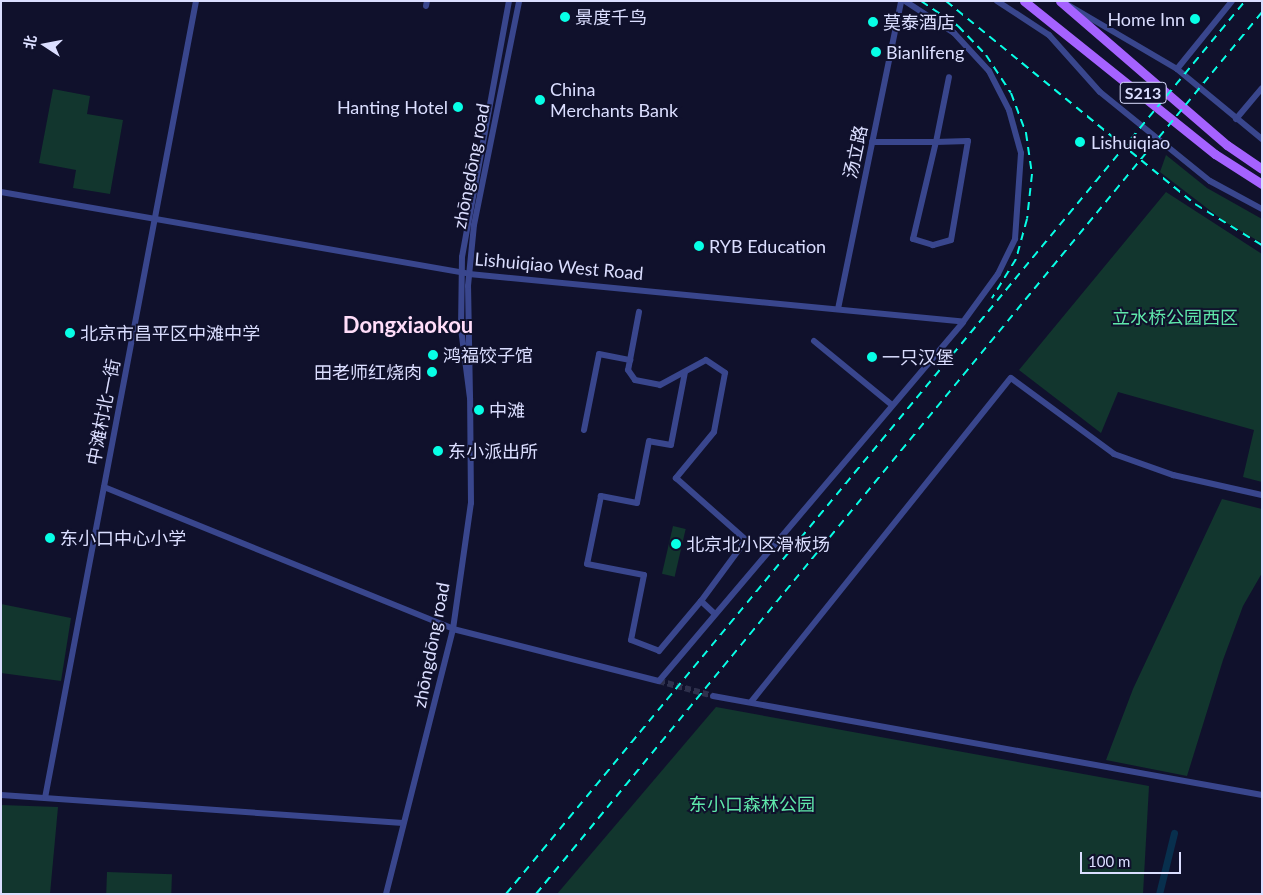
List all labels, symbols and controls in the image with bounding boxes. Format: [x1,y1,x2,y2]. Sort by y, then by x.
place label: 景度千鸟 [575,6,647,28]
place label: Home Inn [1107,8,1185,30]
marker: 景度千鸟 [559,11,571,23]
place label: 莫泰酒店 [883,11,955,33]
marker: Home Inn [1189,13,1201,25]
marker: 莫泰酒店 [867,16,879,28]
north arrow [20,20,70,70]
text: 北 [20,34,39,51]
place label: Bianlifeng [886,41,964,63]
marker: Bianlifeng [870,46,882,58]
place label: China Merchants Bank [550,79,678,122]
road number: S213 [1119,80,1167,106]
marker: China Merchants Bank [534,94,546,106]
place label: Hanting Hotel [337,96,448,118]
street label: zhōngdōng road [448,101,494,231]
marker: Hanting Hotel [452,101,464,113]
street label: 汤立路 [839,123,871,181]
place label: Lishuiqiao [1091,131,1170,153]
marker: Lishuiqiao [1073,135,1087,149]
place label: RYB Education [709,235,826,257]
marker: RYB Education [693,240,705,252]
street label: Lishuiqiao West Road [473,248,645,284]
park label: 立水桥公园西区 [1112,306,1238,328]
district label: Dongxiaokou [343,312,473,338]
place label: 北京市昌平区中滩中学 [80,322,260,344]
marker: 北京市昌平区中滩中学 [64,327,76,339]
place label: 鸿福饺子馆 [443,344,533,366]
place label: 一只汉堡 [882,346,954,368]
marker: 鸿福饺子馆 [427,349,439,361]
marker: 一只汉堡 [866,351,878,363]
street label: 中滩村北一街 [82,357,124,467]
place label: 田老师红烧肉 [314,361,422,383]
marker: 田老师红烧肉 [426,366,438,378]
place label: 中滩 [489,399,525,421]
marker: 中滩 [473,404,485,416]
place label: 东小派出所 [448,440,538,462]
marker: 东小派出所 [432,445,444,457]
place label: 东小口中心小学 [60,527,186,549]
marker: 东小口中心小学 [44,532,56,544]
place label: 北京北小区滑板场 [686,533,830,555]
marker: 北京北小区滑板场 [670,538,682,550]
street label: zhōngdōng road [408,580,454,710]
park label: 东小口森林公园 [689,793,815,815]
scale bar [1083,842,1184,874]
text: 100 m [1088,852,1130,870]

